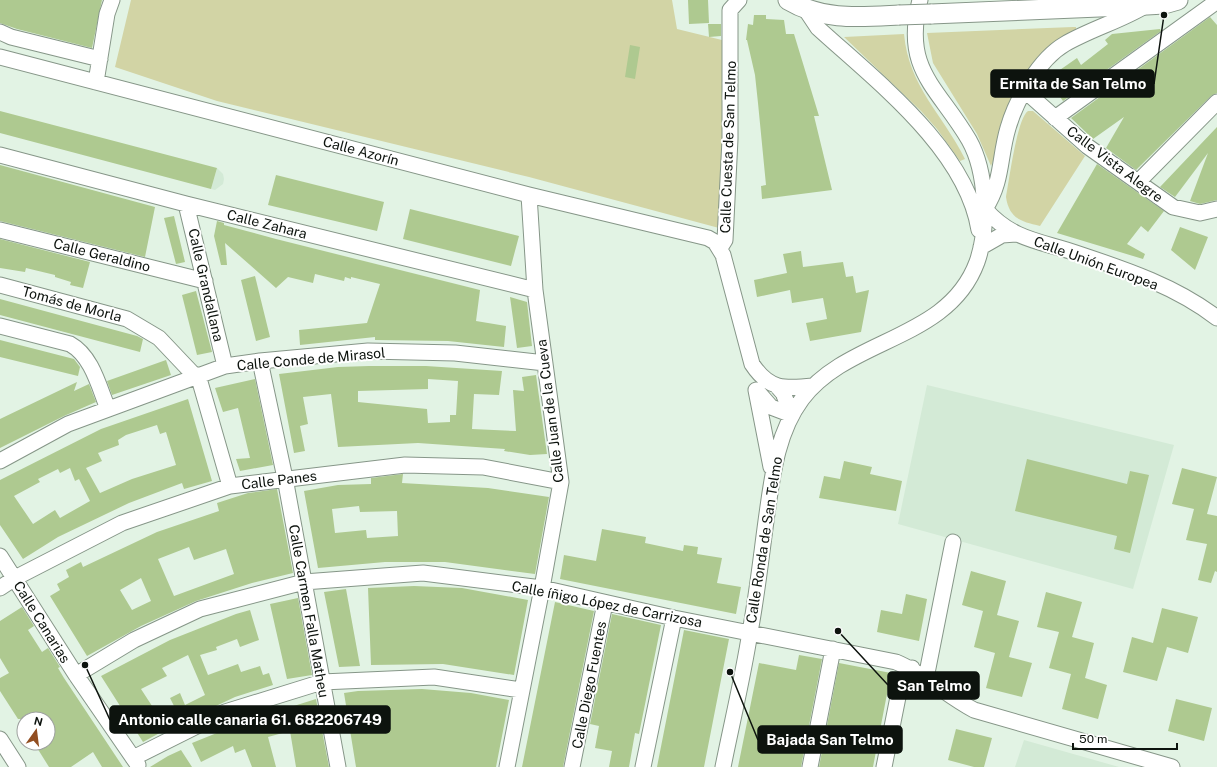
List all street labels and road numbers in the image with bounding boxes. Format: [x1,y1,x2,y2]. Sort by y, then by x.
street label: Calle Cuesta de San Telmo [717,60,739,234]
street label: Calle Vista Alegre [1064,123,1166,205]
street label: Calle Azorín [321,133,401,169]
street label: Calle Zahara [225,206,309,242]
street label: Calle Grandallana [185,227,227,343]
street label: Calle Unión Europea [1032,233,1160,293]
street label: Calle Geraldino [52,235,152,275]
street label: Tomás de Morla [20,283,124,325]
street label: Calle Juan de la Cueva [533,338,567,484]
street label: Calle Conde de Mirasol [236,345,386,373]
street label: Calle Ronda de San Telmo [743,455,785,625]
street label: Calle Panes [240,467,318,493]
street label: Calle Carmen Falla Matheu [286,523,332,699]
street label: Calle Canarias [11,578,73,666]
street label: Calle íñigo López de Carrizosa [510,578,704,630]
street label: Calle Diego Fuentes [569,620,609,750]

